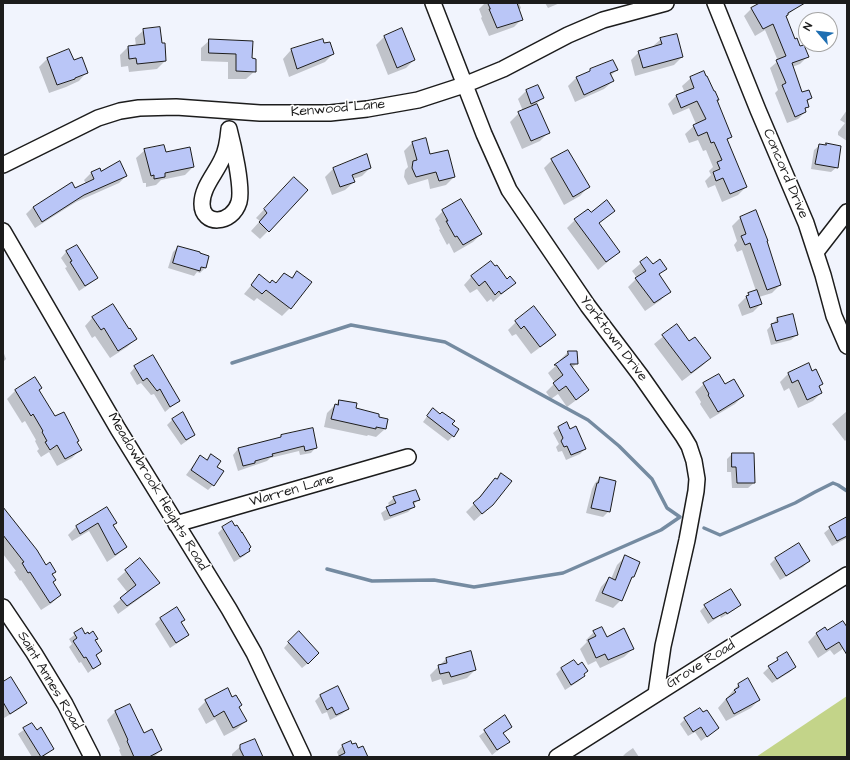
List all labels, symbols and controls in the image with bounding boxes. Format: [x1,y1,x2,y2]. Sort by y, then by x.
north arrow [798,12,838,52]
text: N [800,20,816,33]
street label: Kenwood Lane [290,97,386,121]
street label: Concord Drive [759,127,811,221]
street label: Yorktown Drive [575,293,651,385]
street label: Meadowbrook Heights Road [103,410,211,574]
street label: Warren Lane [248,471,336,511]
street label: Saint Annes Road [13,629,85,733]
street label: Grove Road [664,637,738,693]

